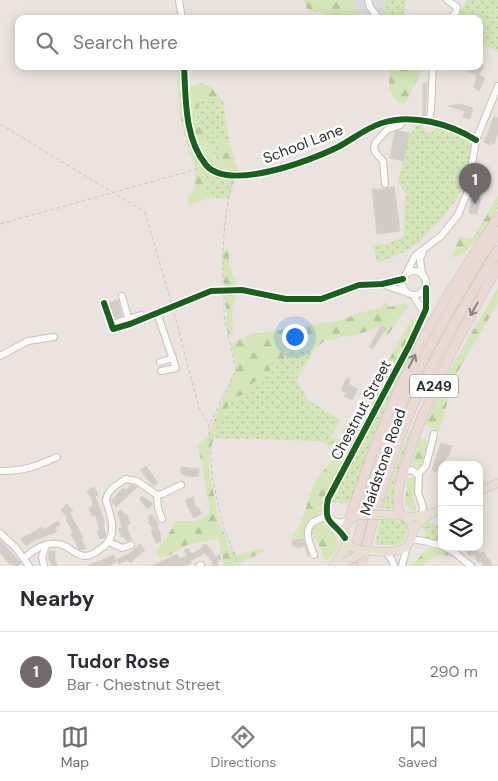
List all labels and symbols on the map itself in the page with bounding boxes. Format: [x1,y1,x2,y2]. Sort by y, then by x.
street label: School Lane [260,120,346,168]
pin: 1 [459,163,491,204]
one-way arrow [469,301,478,316]
your location [282,324,308,350]
one-way arrow [408,354,417,369]
street label: Chestnut Street [326,356,396,464]
road number: A249 [410,374,458,398]
street label: Maidstone Road [355,406,411,518]

